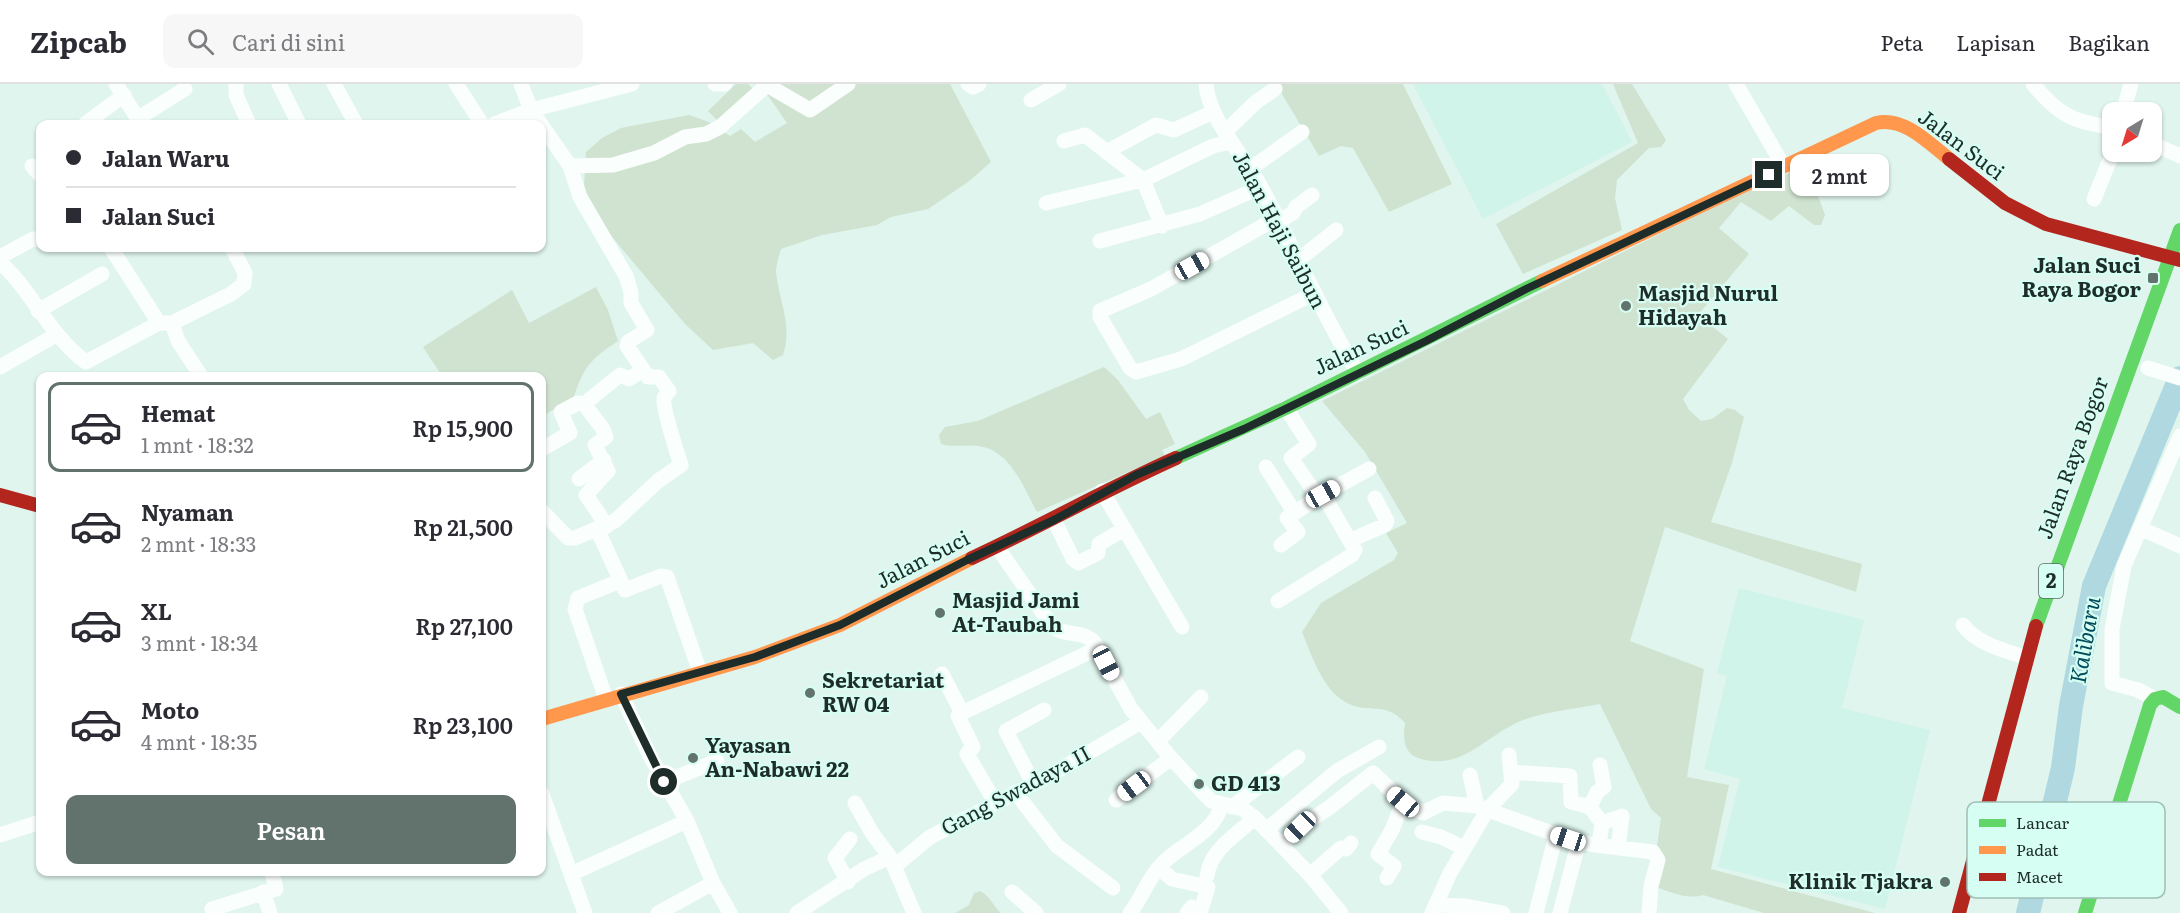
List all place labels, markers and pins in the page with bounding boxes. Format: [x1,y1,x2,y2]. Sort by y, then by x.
place label: Jalan Suci Raya Bogor [2022,248,2142,303]
marker: Jalan Suci Raya Bogor [2146,271,2160,285]
place label: Masjid Nurul Hidayah [1638,276,1778,331]
marker: Masjid Nurul Hidayah [1619,299,1633,313]
place label: Masjid Jami At-Taubah [952,583,1080,638]
marker: Masjid Jami At-Taubah [933,606,947,620]
place label: Sekretariat RW 04 [822,663,945,718]
marker: Sekretariat RW 04 [803,686,817,700]
place label: Yayasan An-Nabawi 22 [705,728,849,783]
marker: Yayasan An-Nabawi 22 [686,751,700,765]
place label: GD 413 [1211,766,1281,797]
marker: GD 413 [1192,777,1206,791]
place label: Klinik Tjakra [1788,864,1934,895]
marker: Klinik Tjakra [1938,875,1952,889]

